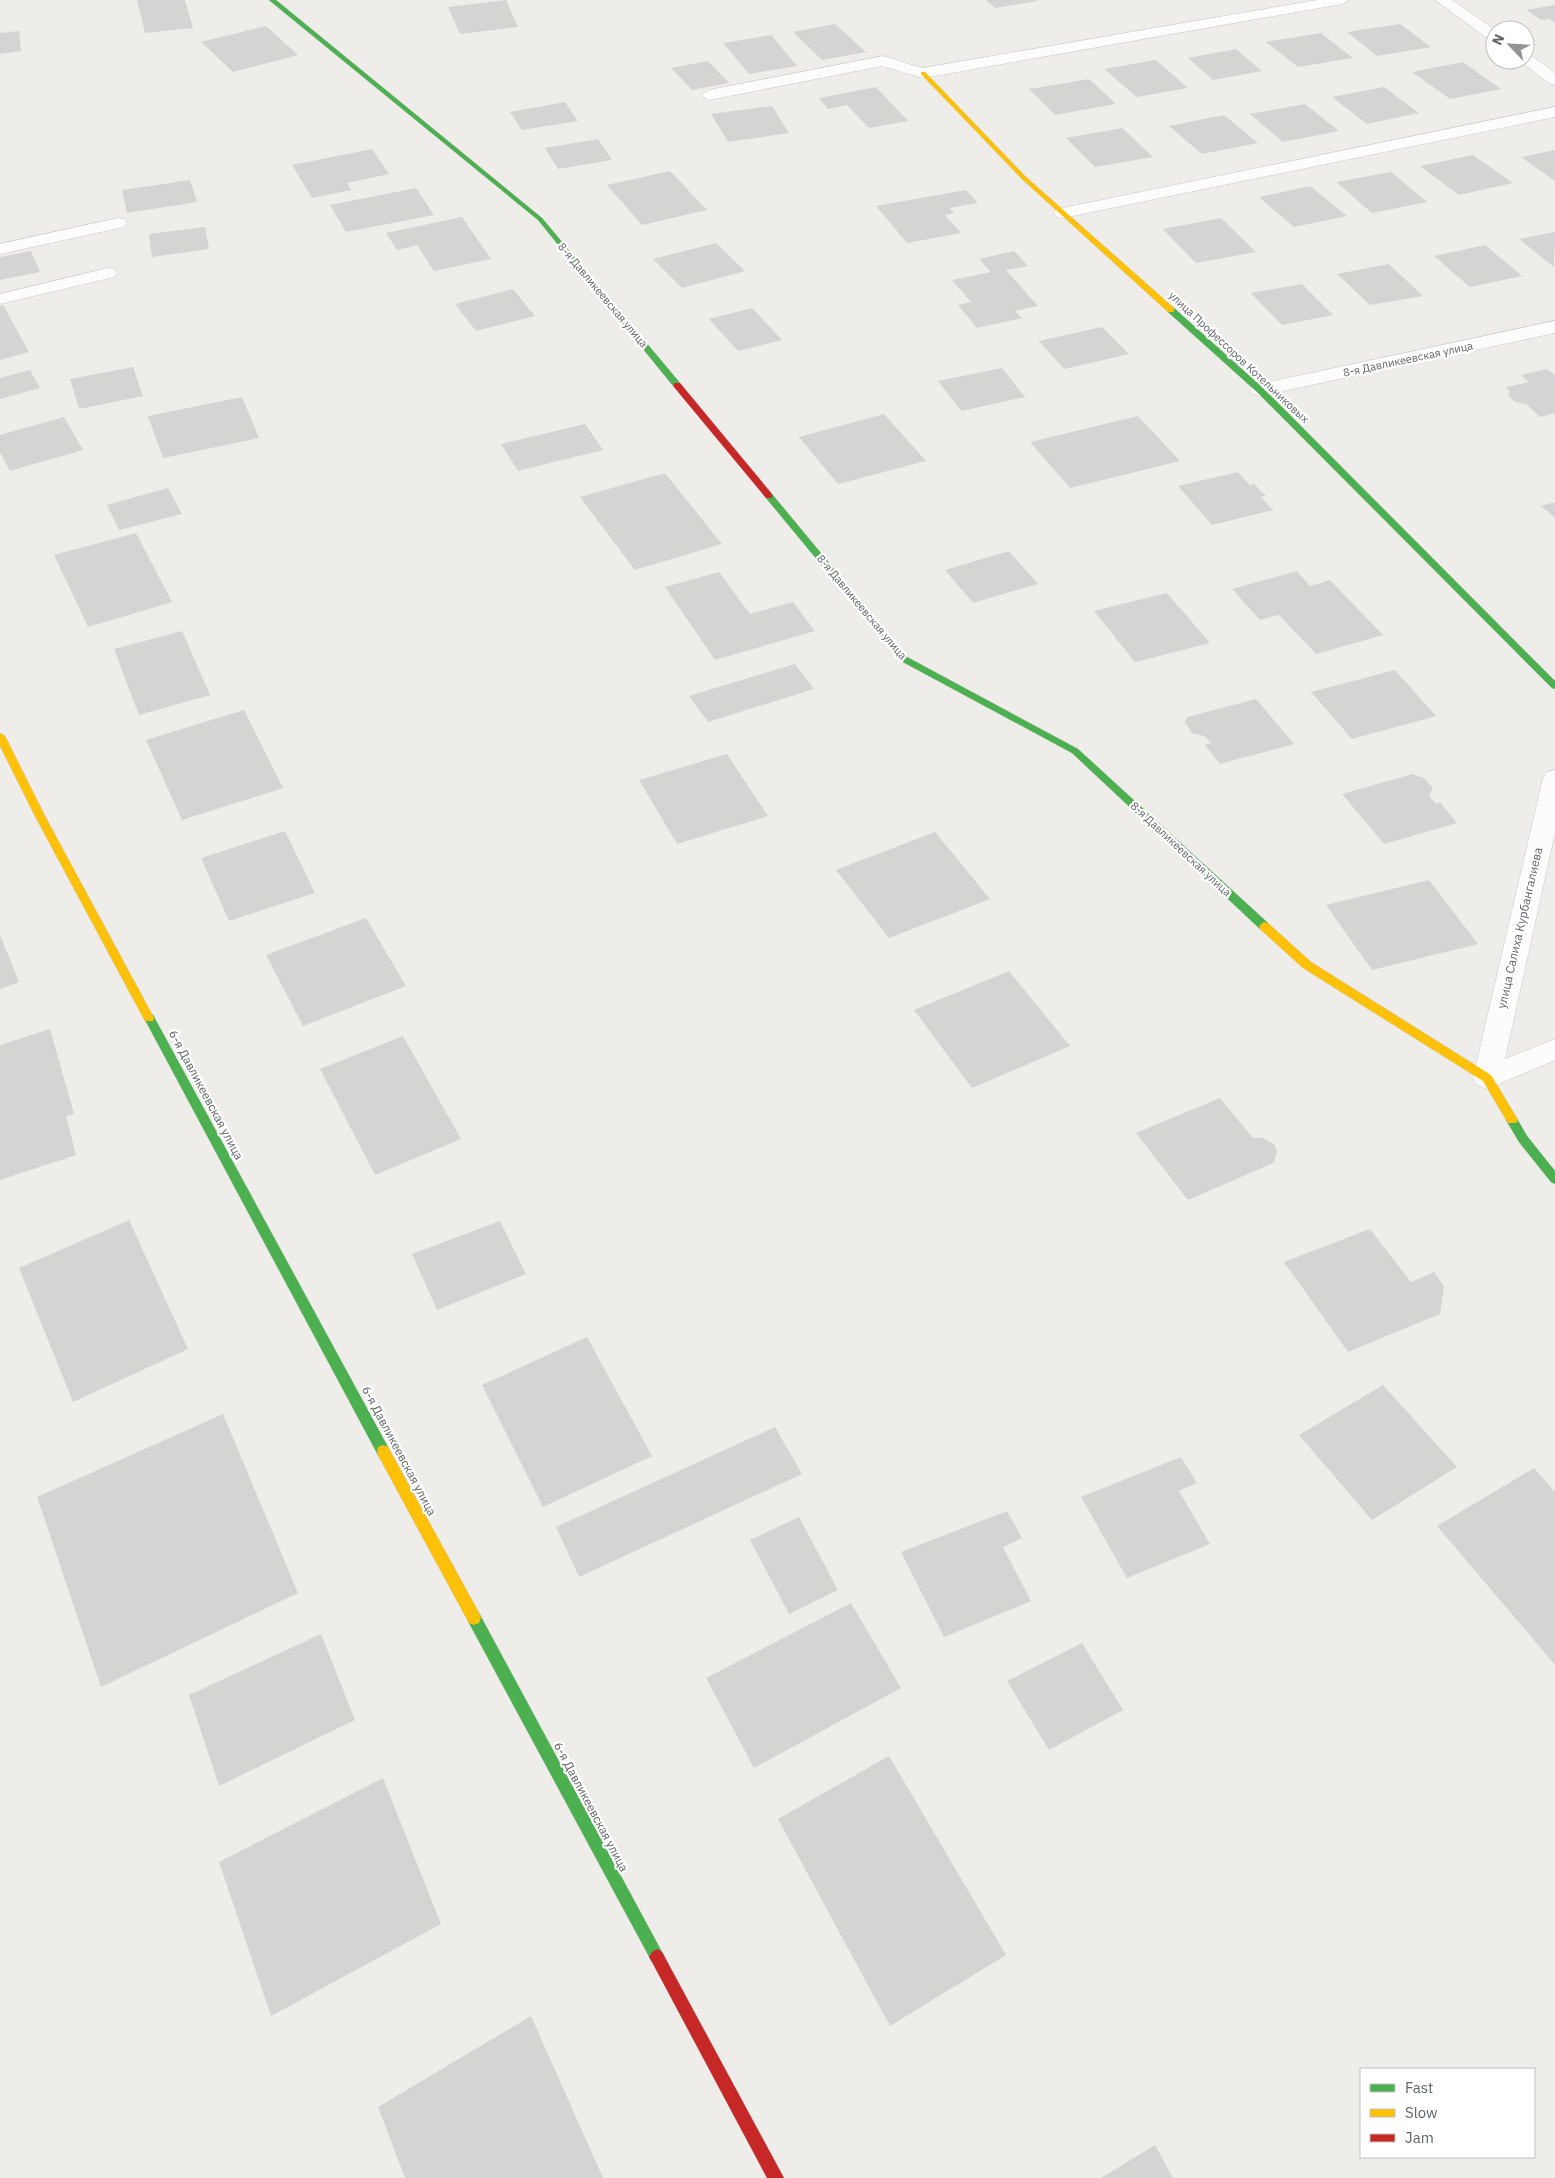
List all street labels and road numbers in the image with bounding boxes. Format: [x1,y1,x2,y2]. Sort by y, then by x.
street label: 8-я Давликеевская улица [555,240,651,350]
street label: улица Профессоров Котельниковых [1166,288,1312,426]
street label: 8-я Давликеевская улица [1342,338,1474,380]
street label: 8-я Давликеевская улица [814,552,910,662]
street label: 8-я Давликеевская улица [1128,799,1234,899]
street label: улица Салиха Курбангалиева [1494,845,1546,1010]
street label: 6-я Давликеевская улица [166,1027,247,1163]
street label: 6-я Давликеевская улица [359,1383,440,1519]
street label: 6-я Давликеевская улица [551,1739,632,1875]

